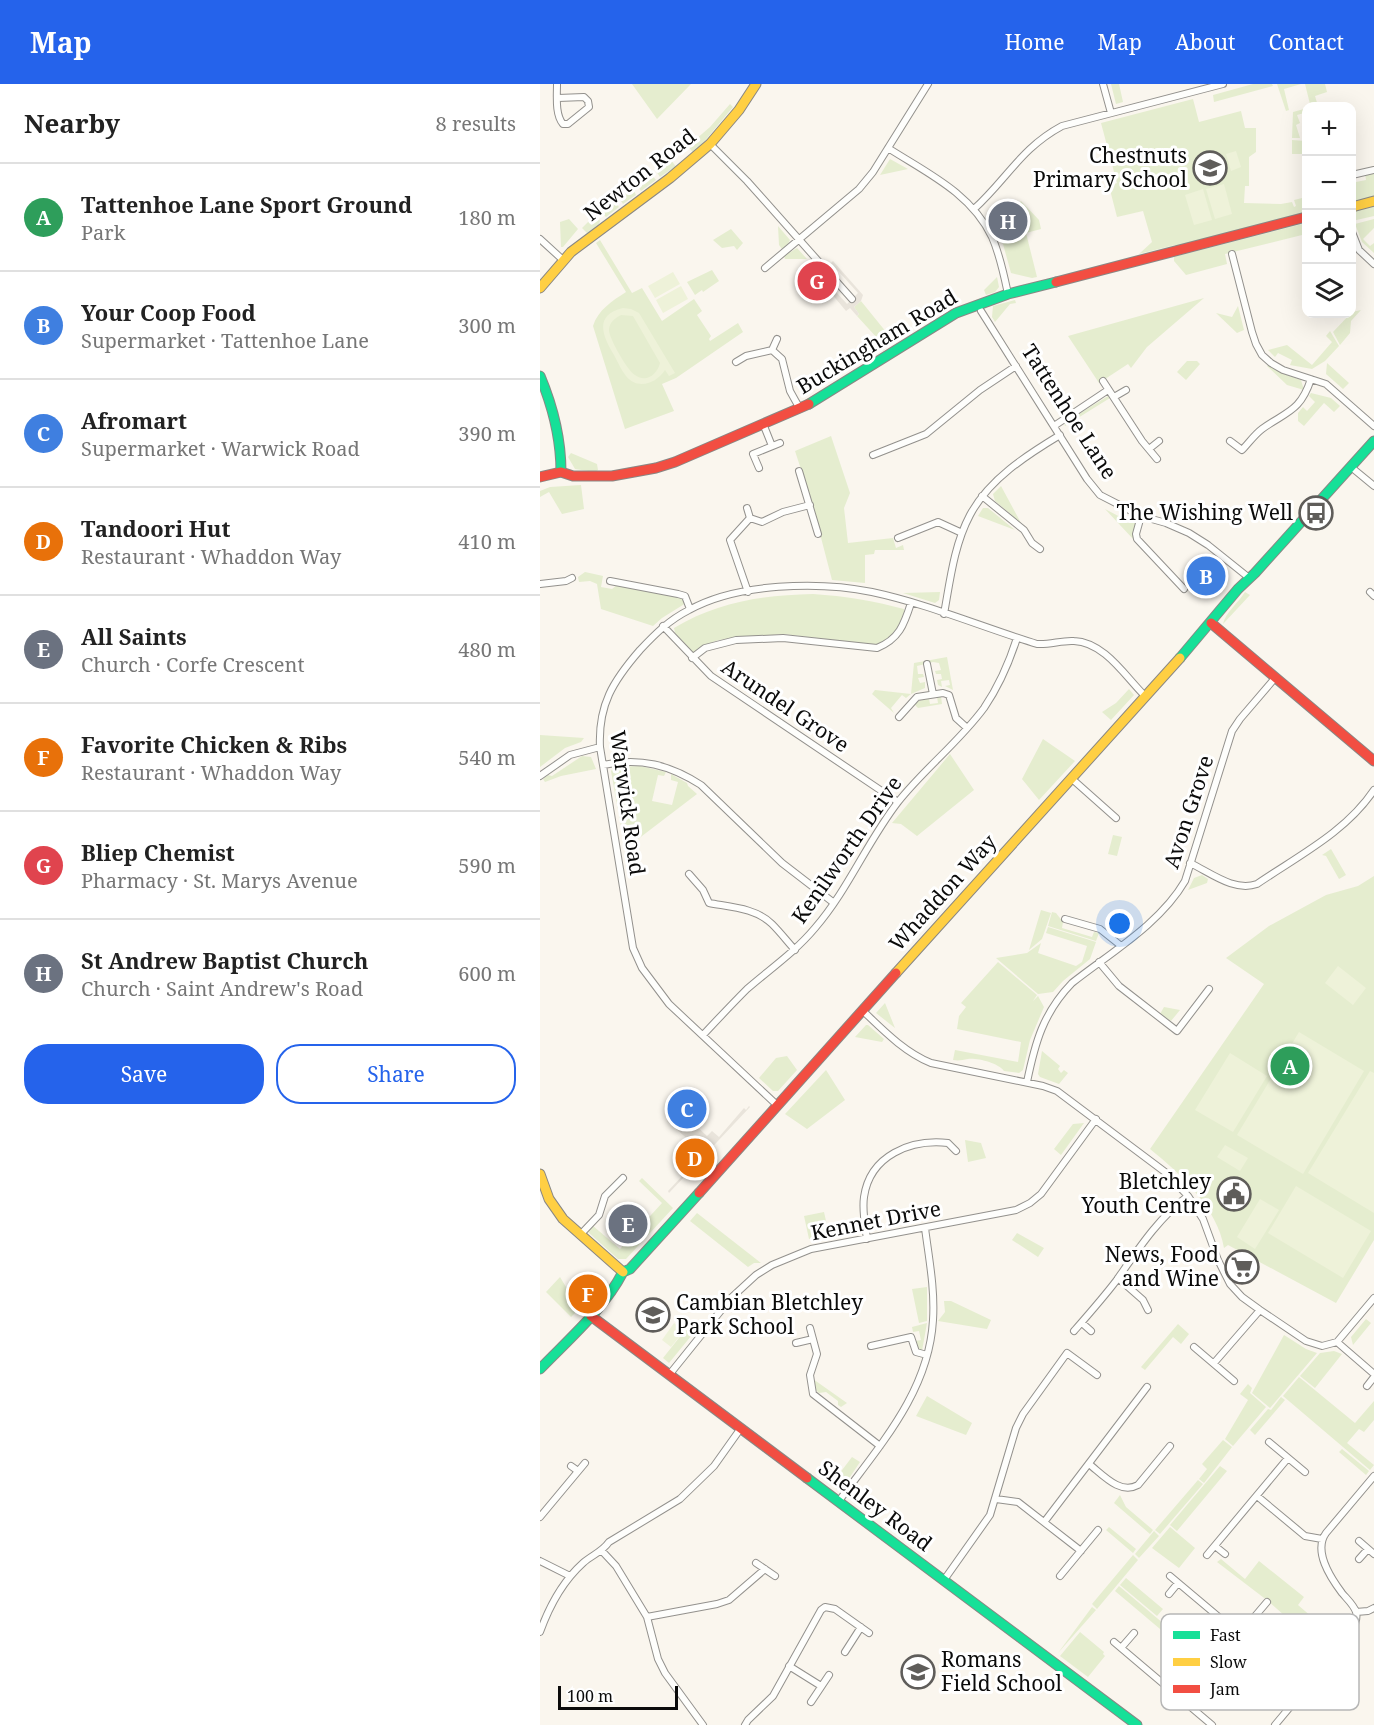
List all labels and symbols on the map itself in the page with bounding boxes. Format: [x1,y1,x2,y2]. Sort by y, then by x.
street label: Newton Road [578,122,701,227]
place label: Chestnuts Primary School [1033,141,1187,193]
school or university icon: Chestnuts Primary School [1192,150,1228,186]
pin: H [988,198,1028,244]
pin: G [798,258,836,304]
street label: Buckingham Road [791,282,962,400]
street label: Tattenhoe Lane [1016,339,1124,484]
bus stop icon: The Wishing Well [1298,495,1334,531]
place label: The Wishing Well [1117,498,1293,526]
pin: B [1186,554,1226,598]
street label: Arundel Grove [716,652,855,758]
street label: Warwick Road [604,729,652,877]
street label: Avon Grove [1157,752,1219,872]
street label: Kenilworth Drive [785,770,908,929]
street label: Whaddon Way [882,828,1002,957]
your location [1105,909,1134,938]
pin: A [1270,1044,1310,1088]
pin: C [668,1086,706,1132]
pin: D [676,1136,714,1180]
place label: Bletchley Youth Centre [1081,1167,1211,1219]
public building icon: Bletchley Youth Centre [1216,1176,1252,1212]
street label: Kennet Drive [808,1194,943,1246]
pin: E [608,1202,647,1246]
place label: News, Food and Wine [1105,1240,1219,1292]
supermarket icon: News, Food and Wine [1224,1249,1260,1285]
pin: F [568,1272,608,1316]
place label: Cambian Bletchley Park School [676,1288,863,1340]
school or university icon: Cambian Bletchley Park School [635,1297,671,1333]
street label: Shenley Road [813,1453,938,1557]
legend [1161,1614,1359,1710]
text: Fast [1210,1624,1241,1646]
place label: Romans Field School [941,1645,1063,1697]
text: Slow [1210,1651,1247,1673]
school or university icon: Romans Field School [900,1654,936,1690]
text: Jam [1209,1678,1240,1700]
scale bar [558,1683,678,1710]

